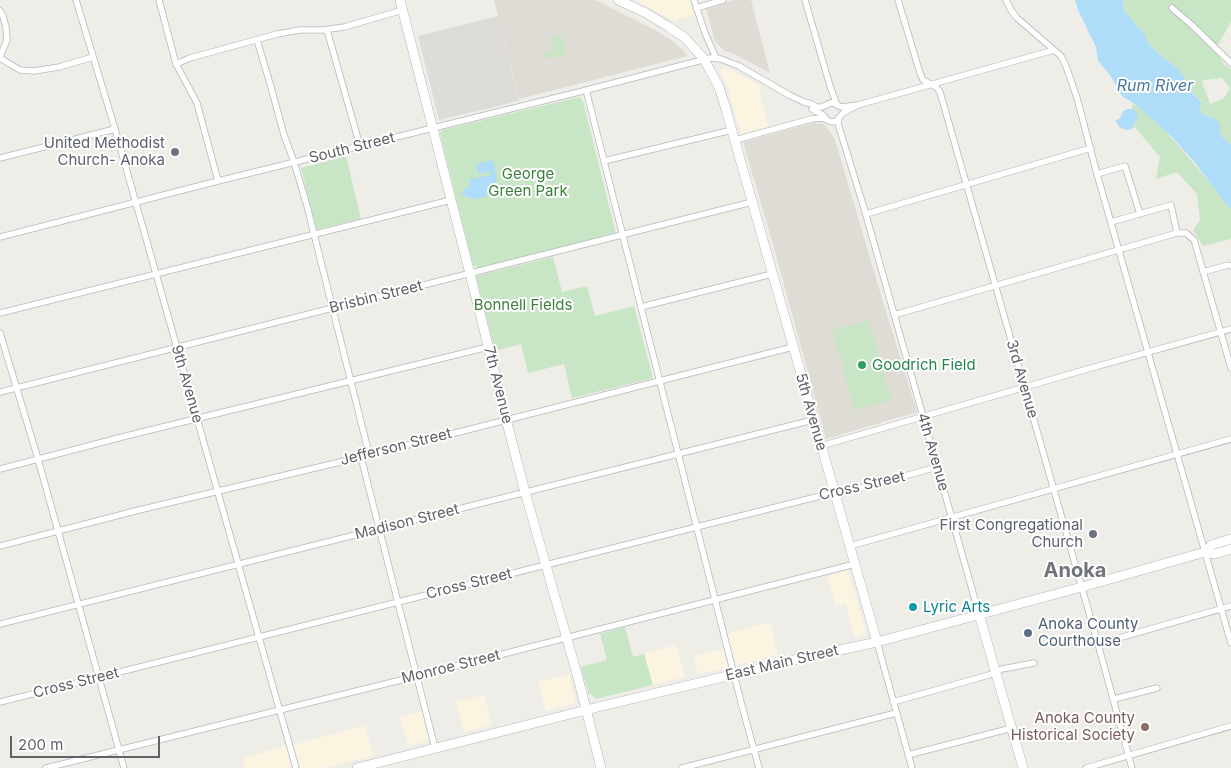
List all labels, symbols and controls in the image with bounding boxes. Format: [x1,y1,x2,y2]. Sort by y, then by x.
water label: Rum River [1117,76,1193,96]
street label: South Street [307,129,397,167]
place label: United Methodist Church- Anoka [44,134,165,169]
marker: United Methodist Church- Anoka [169,146,181,158]
park label: George Green Park [488,165,568,200]
street label: Brisbin Street [328,277,424,317]
park label: Bonnell Fields [474,296,572,314]
street label: 3rd Avenue [1002,338,1042,420]
street label: 9th Avenue [167,343,207,425]
street label: 7th Avenue [480,344,516,426]
place label: Goodrich Field [872,356,976,374]
marker: Goodrich Field [856,359,868,371]
street label: 5th Avenue [791,371,831,453]
street label: 4th Avenue [913,411,953,493]
street label: Jefferson Street [338,424,454,470]
street label: Cross Street [817,467,907,505]
street label: Madison Street [353,500,461,544]
place label: First Congregational Church [940,516,1083,551]
marker: First Congregational Church [1087,528,1099,540]
district label: Anoka [1044,559,1106,583]
street label: Cross Street [424,565,514,603]
place label: Lyric Arts [923,598,990,616]
marker: Lyric Arts [907,601,919,613]
place label: Anoka County Courthouse [1038,615,1138,650]
marker: Anoka County Courthouse [1022,627,1034,639]
street label: East Main Street [724,641,840,685]
street label: Monroe Street [400,646,502,688]
street label: Cross Street [31,664,121,702]
place label: Anoka County Historical Society [1011,709,1135,744]
marker: Anoka County Historical Society [1139,721,1151,733]
scale bar [12,726,162,758]
text: 200 m [18,735,63,754]

